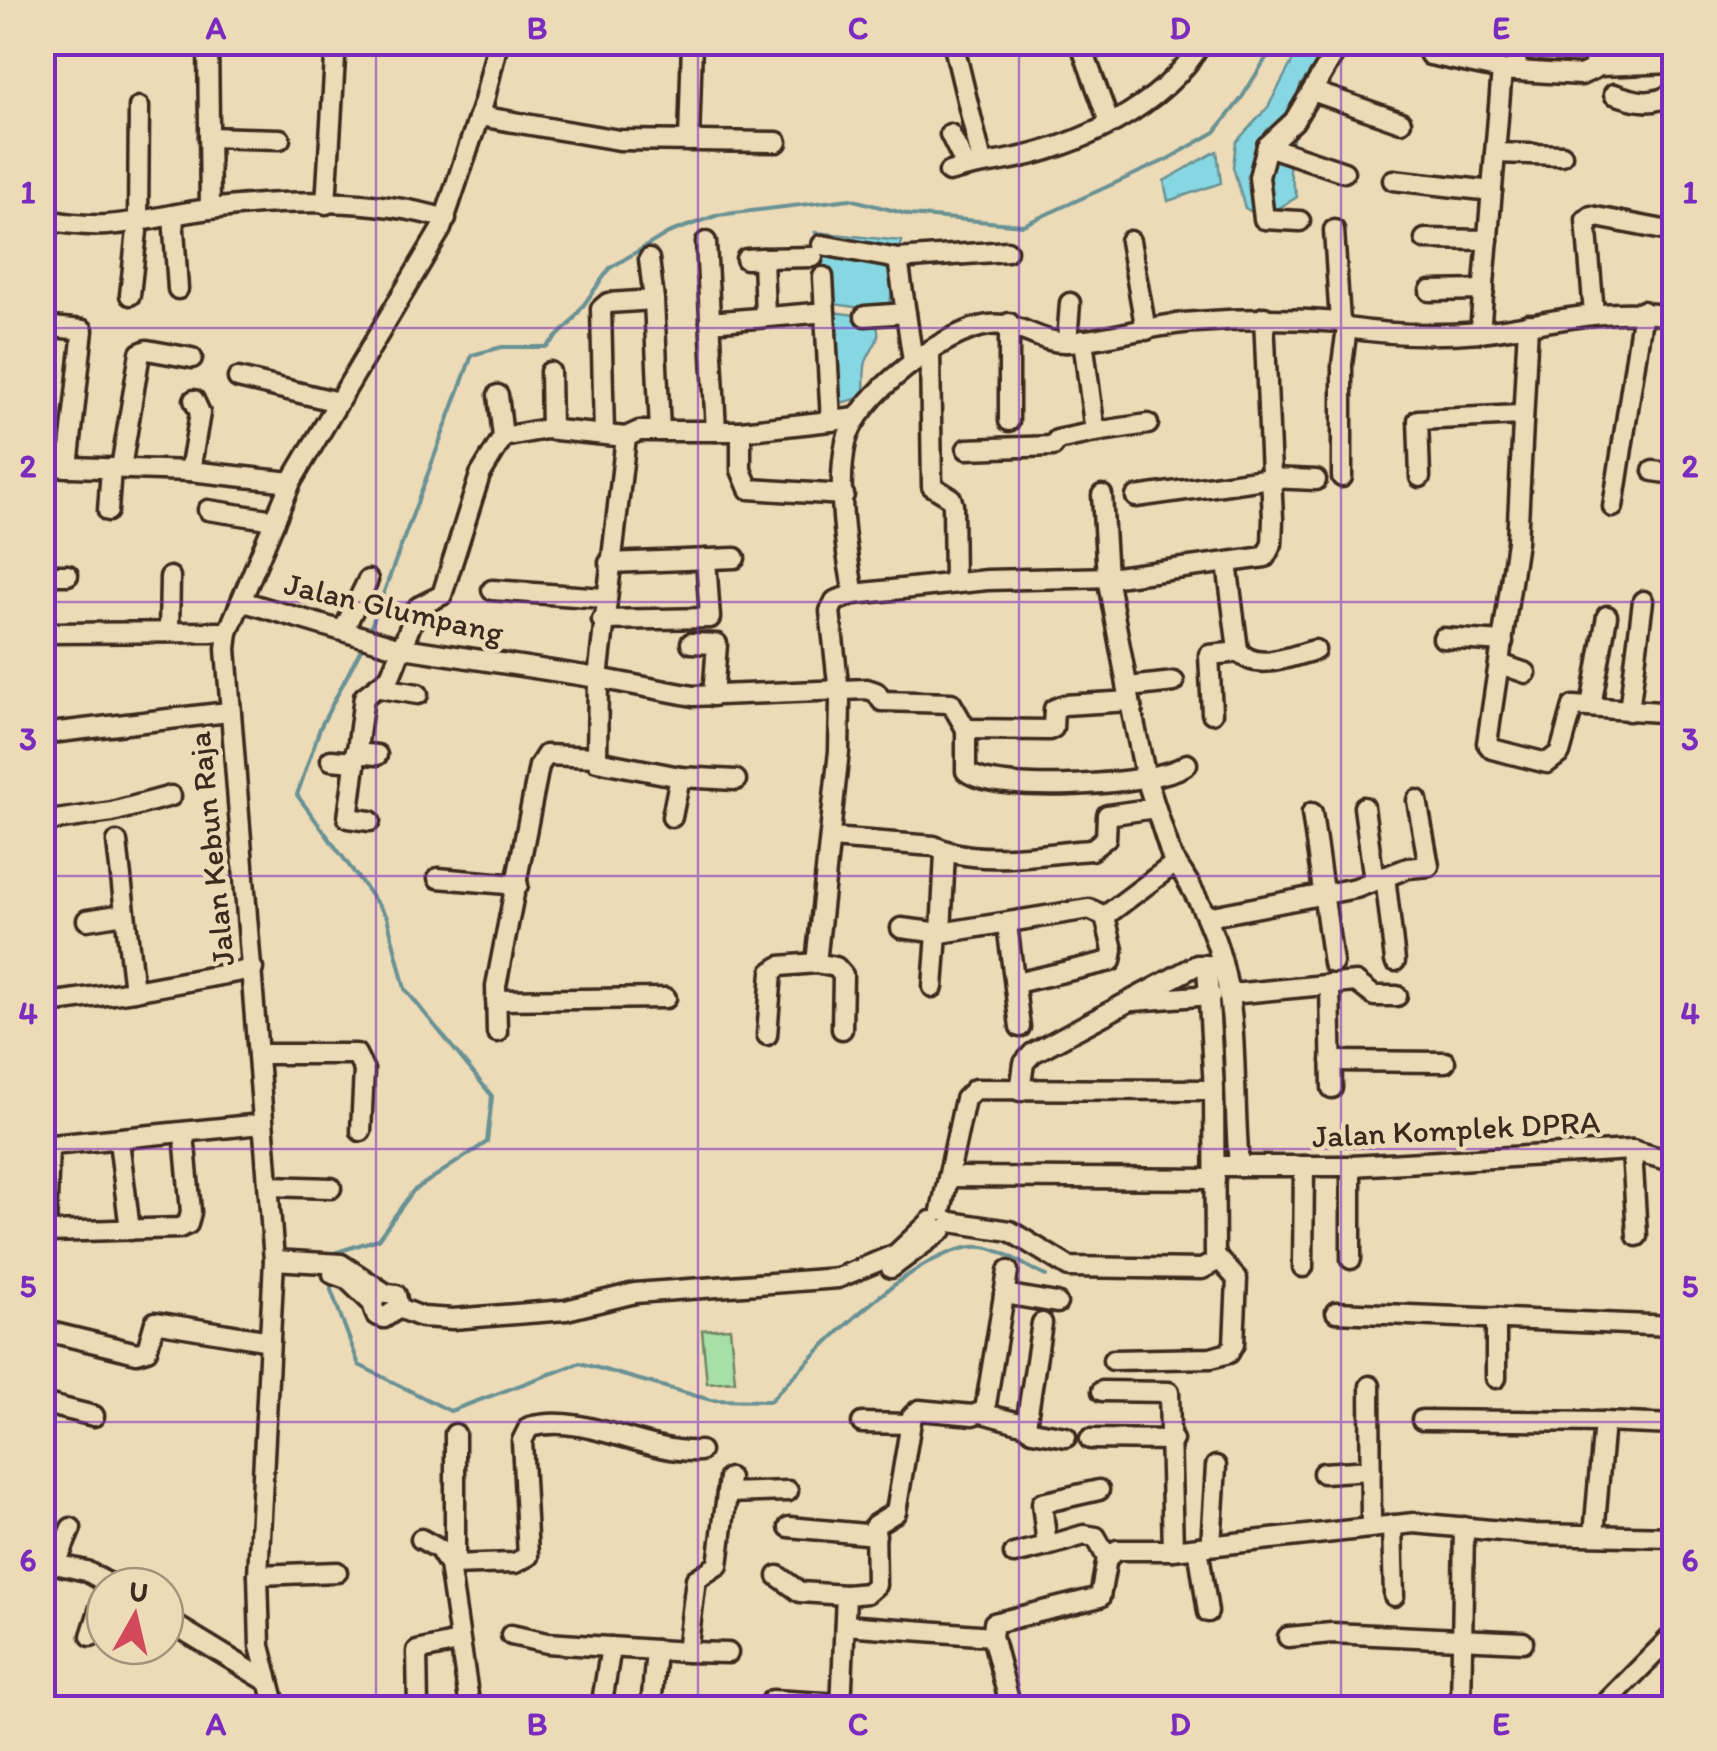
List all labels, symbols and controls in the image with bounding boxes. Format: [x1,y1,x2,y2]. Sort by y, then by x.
text: A [205,9,227,47]
text: B [527,9,547,47]
text: C [848,9,868,47]
text: D [1169,9,1191,47]
text: E [1492,9,1510,47]
text: 1 [21,173,36,211]
text: 1 [1683,173,1698,211]
text: 2 [20,447,37,485]
text: 2 [1682,447,1699,485]
street label: Jalan Glumpang [281,564,508,652]
text: 3 [19,720,37,758]
text: 3 [1681,720,1699,758]
street label: Jalan Kebun Raja [180,729,242,968]
text: 4 [18,994,38,1032]
text: 4 [1680,994,1700,1032]
street label: Jalan Komplek DPRA [1311,1102,1601,1156]
text: 5 [20,1267,37,1305]
text: 5 [1682,1267,1699,1305]
text: 6 [20,1541,37,1579]
text: 6 [1682,1541,1699,1579]
north arrow [85,1566,185,1666]
text: U [127,1573,150,1609]
text: A [205,1705,227,1743]
text: B [527,1705,547,1743]
text: C [848,1705,868,1743]
text: D [1169,1705,1191,1743]
text: E [1492,1705,1510,1743]

